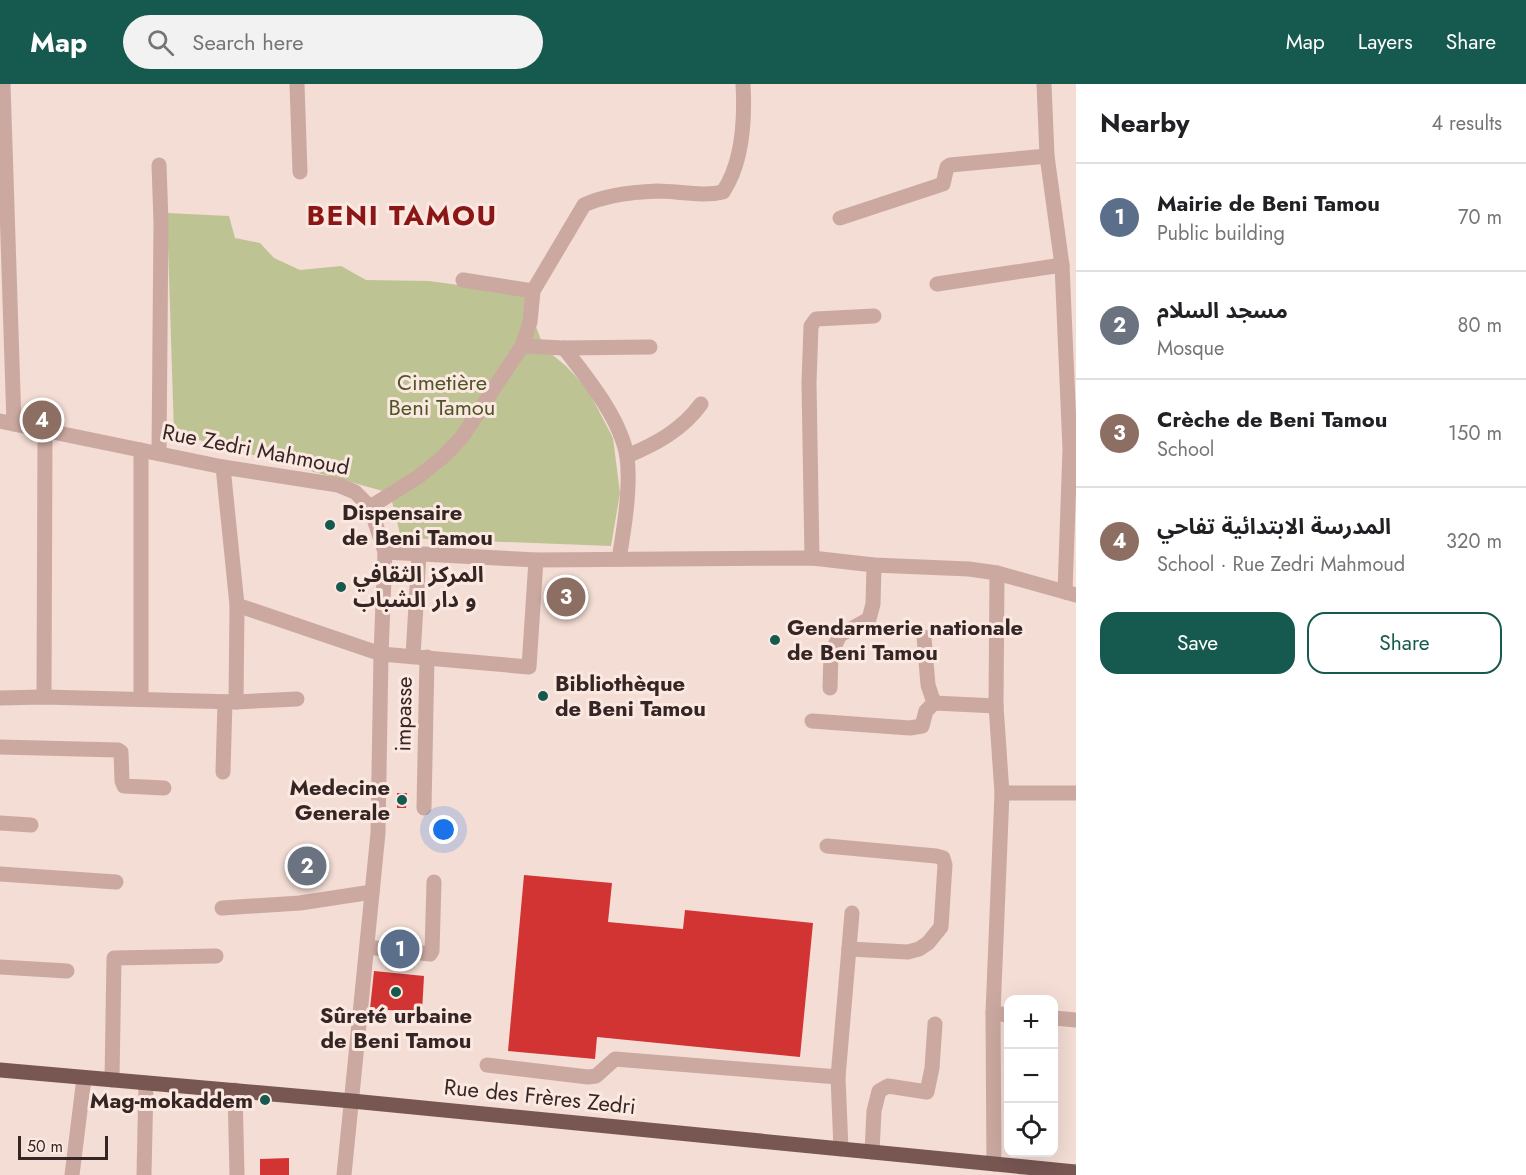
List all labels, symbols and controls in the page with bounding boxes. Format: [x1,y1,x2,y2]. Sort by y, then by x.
search box [123,15,543,69]
text: Map [30,22,87,63]
icon: search [144,26,177,59]
text: Search here [192,26,304,58]
text: Map [1286,27,1325,57]
text: Layers [1358,27,1413,57]
text: Share [1446,27,1496,57]
text: Nearby [1100,104,1189,142]
text: 4 results [1431,109,1502,138]
text: Mairie de Beni Tamou [1157,187,1380,219]
district label: BENI TAMOU [306,195,498,236]
text: 1 [1114,203,1125,232]
text: 70 m [1458,203,1502,232]
text: Public building [1157,219,1285,248]
text: مسجد السلام [1157,294,1288,326]
text: 2 [1113,311,1126,340]
text: 80 m [1457,311,1502,340]
text: Mosque [1157,334,1224,363]
park label: Cimetière Beni Tamou [389,366,495,423]
pin: 4 [22,398,62,442]
text: Crèche de Beni Tamou [1157,403,1387,435]
street label: Rue Zedri Mahmoud [160,415,352,483]
text: 3 [1113,419,1126,448]
text: 150 m [1448,419,1502,448]
text: School [1157,435,1214,464]
place label: Dispensaire de Beni Tamou [342,496,493,553]
text: المدرسة الابتدائية تفاحي [1157,510,1391,542]
marker: Dispensaire de Beni Tamou [323,518,337,532]
text: 4 [1113,527,1126,556]
text: 320 m [1446,527,1502,556]
text: School · Rue Zedri Mahmoud [1157,550,1405,579]
place label: المركز الثقافي و دار الشباب [353,558,484,615]
pin: 3 [546,574,586,620]
marker: المركز الثقافي و دار الشباب [334,580,348,594]
place label: Gendarmerie nationale de Beni Tamou [787,611,1023,668]
button: Save [1100,612,1295,674]
button: Share [1307,612,1502,674]
marker: Gendarmerie nationale de Beni Tamou [768,633,782,647]
place label: Bibliothèque de Beni Tamou [555,667,706,724]
street label: impasse [386,676,420,752]
marker: Bibliothèque de Beni Tamou [536,689,550,703]
place label: Medecine Generale [289,771,390,828]
marker: Medecine Generale [395,793,409,807]
your location [429,815,458,844]
pin: 2 [288,844,326,888]
pin: 1 [380,926,420,972]
marker: Sûreté urbaine de Beni Tamou [389,985,403,999]
map controls [1004,995,1058,1157]
button: + [1004,995,1058,1049]
place label: Sûreté urbaine de Beni Tamou [320,999,472,1056]
button: − [1004,1049,1058,1103]
street label: Rue des Frères Zedri [442,1070,638,1122]
place label: Mag-mokaddem [90,1084,253,1116]
marker: Mag-mokaddem [258,1093,272,1107]
button: locate [1004,1103,1058,1157]
scale bar [18,1133,108,1160]
text: 50 m [27,1135,63,1158]

